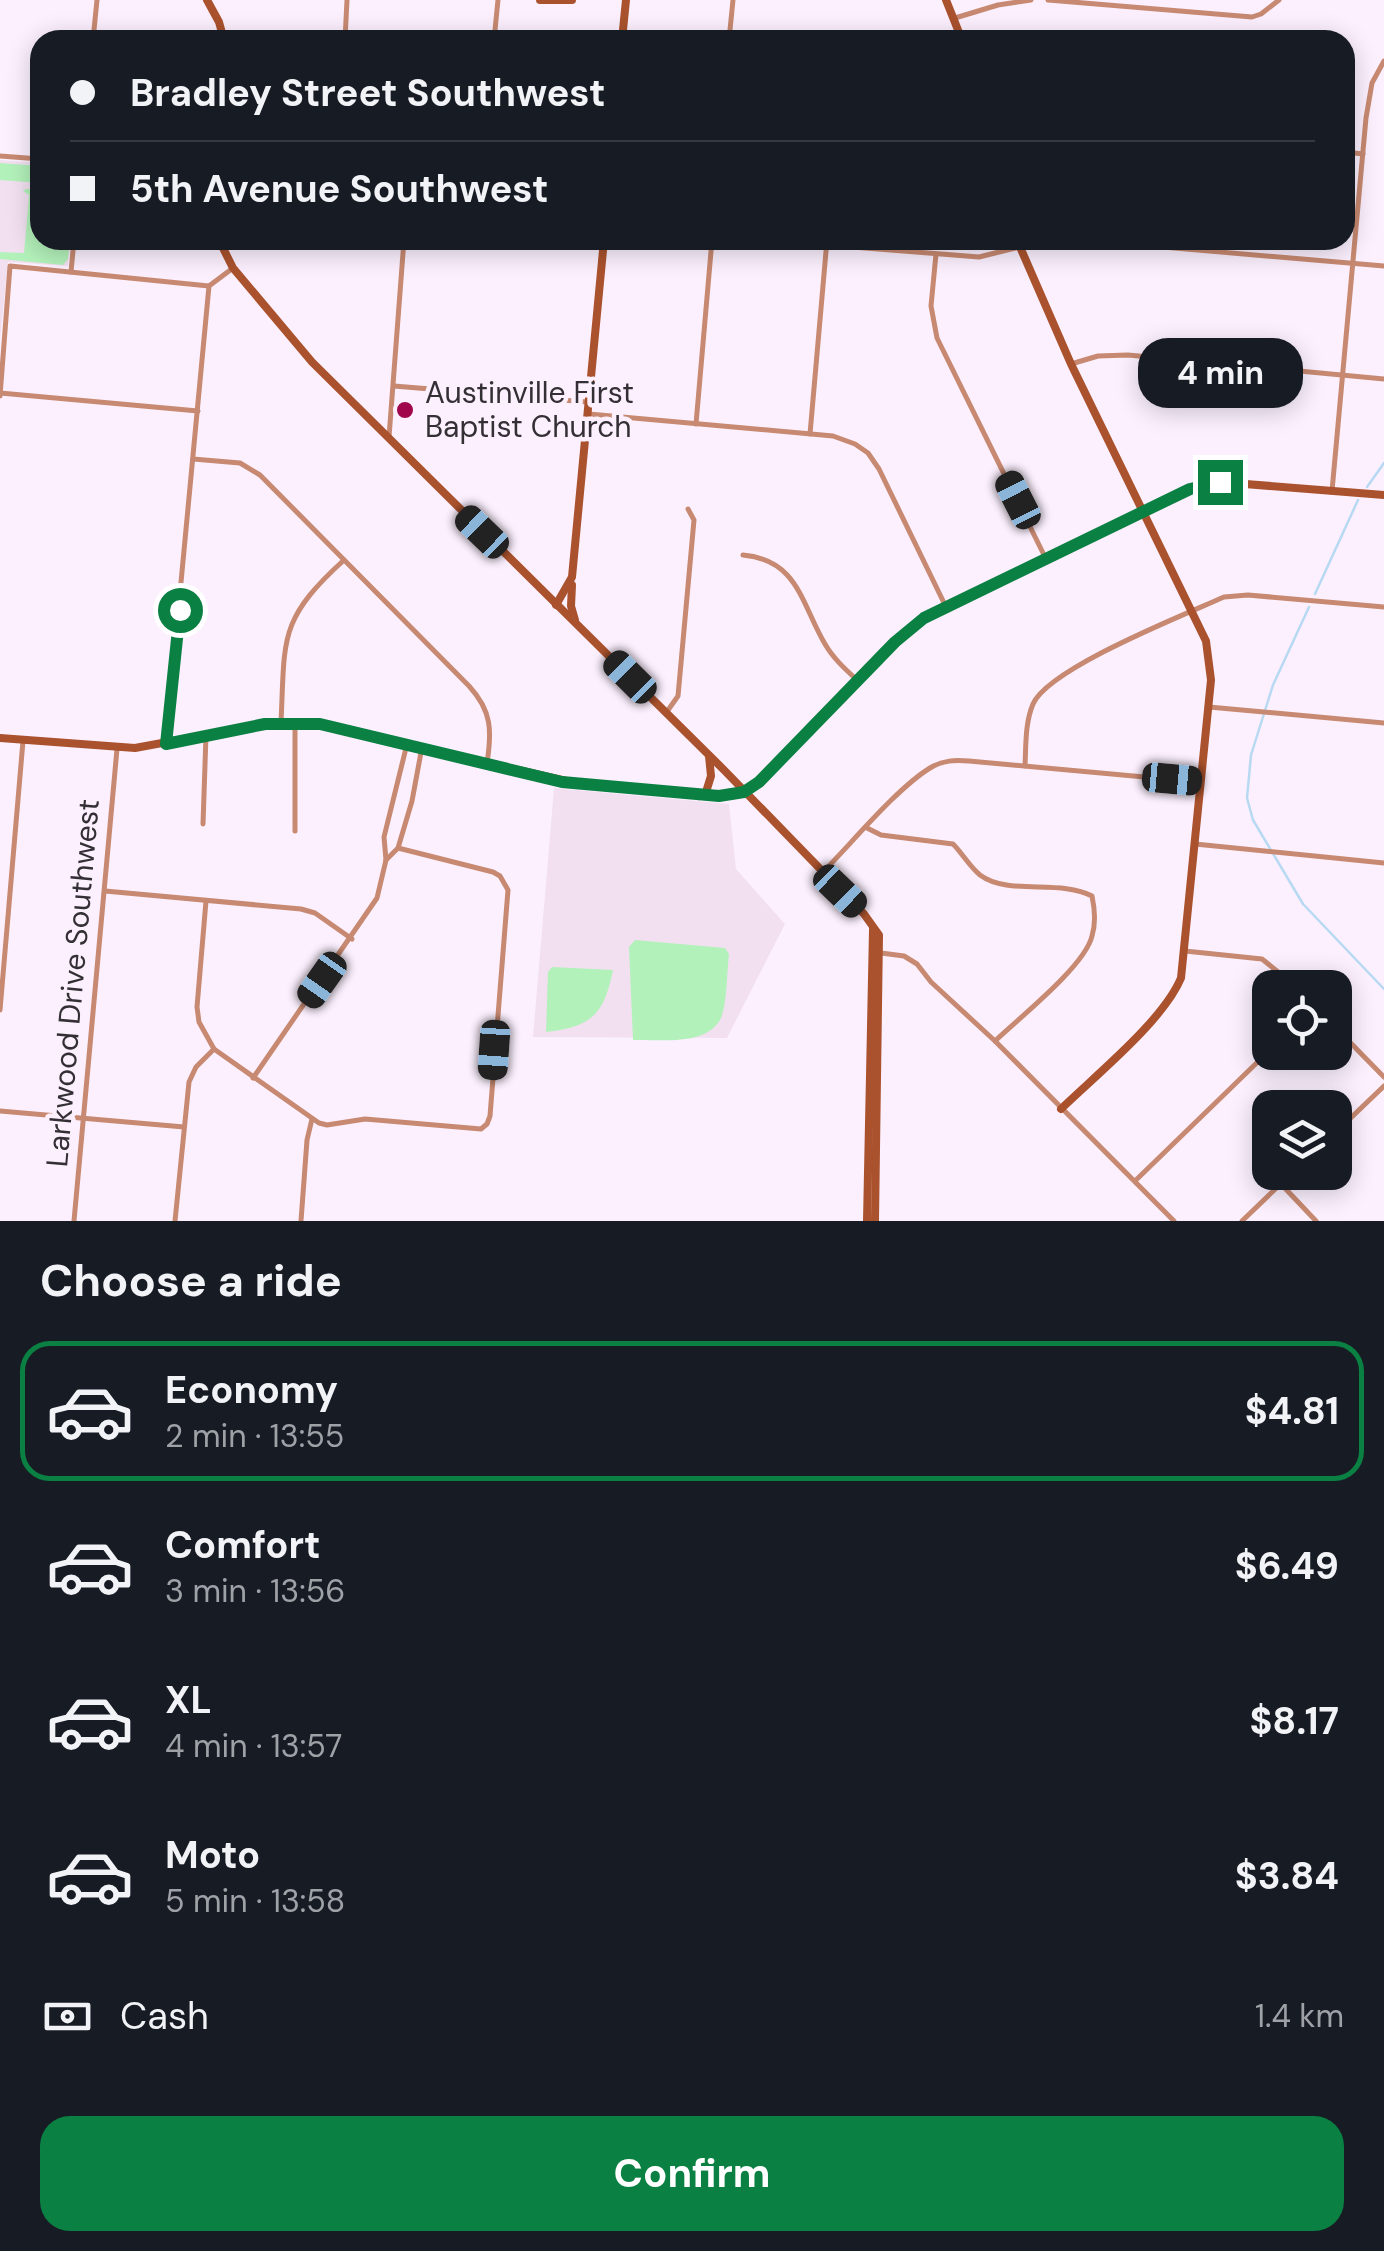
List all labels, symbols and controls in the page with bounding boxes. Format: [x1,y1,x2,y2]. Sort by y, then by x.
text: Bradley Street Southwest [130,68,605,118]
text: 5th Avenue Southwest [130,164,548,214]
callout: 4 min [1138,337,1302,407]
text: 4 min [1177,352,1264,394]
place label: Austinville First Baptist Church [425,373,634,446]
marker: Austinville First Baptist Church [394,399,416,421]
route end [1198,460,1243,505]
car [991,466,1045,534]
car [450,500,514,564]
route start [158,588,203,633]
car [598,645,662,709]
car [1141,761,1203,797]
street label: Larkwood Drive Southwest [37,797,108,1168]
car [808,859,872,923]
car [293,947,351,1013]
map controls [1252,970,1352,1190]
button: locate [1252,970,1352,1070]
car [477,1019,511,1081]
button: layers [1252,1090,1352,1190]
text: Choose a ride [40,1251,342,1310]
text: Economy [165,1365,338,1415]
icon: car [45,1366,135,1456]
text: $4.81 [1245,1386,1339,1436]
text: 2 min · 13:55 [165,1415,344,1457]
text: Comfort [165,1520,321,1570]
icon: car [45,1521,135,1611]
text: $6.49 [1235,1541,1339,1591]
text: 3 min · 13:56 [165,1570,345,1612]
text: XL [165,1675,212,1725]
icon: car [45,1676,135,1766]
text: $8.17 [1249,1696,1339,1746]
text: 4 min · 13:57 [165,1725,342,1767]
text: Moto [165,1830,260,1880]
icon: car [45,1831,135,1921]
text: $3.84 [1235,1851,1339,1901]
text: 5 min · 13:58 [165,1880,345,1922]
icon: cash [40,1989,95,2044]
text: Cash [120,1991,209,2041]
text: 1.4 km [1255,1995,1344,2037]
button: Confirm [40,2116,1344,2231]

